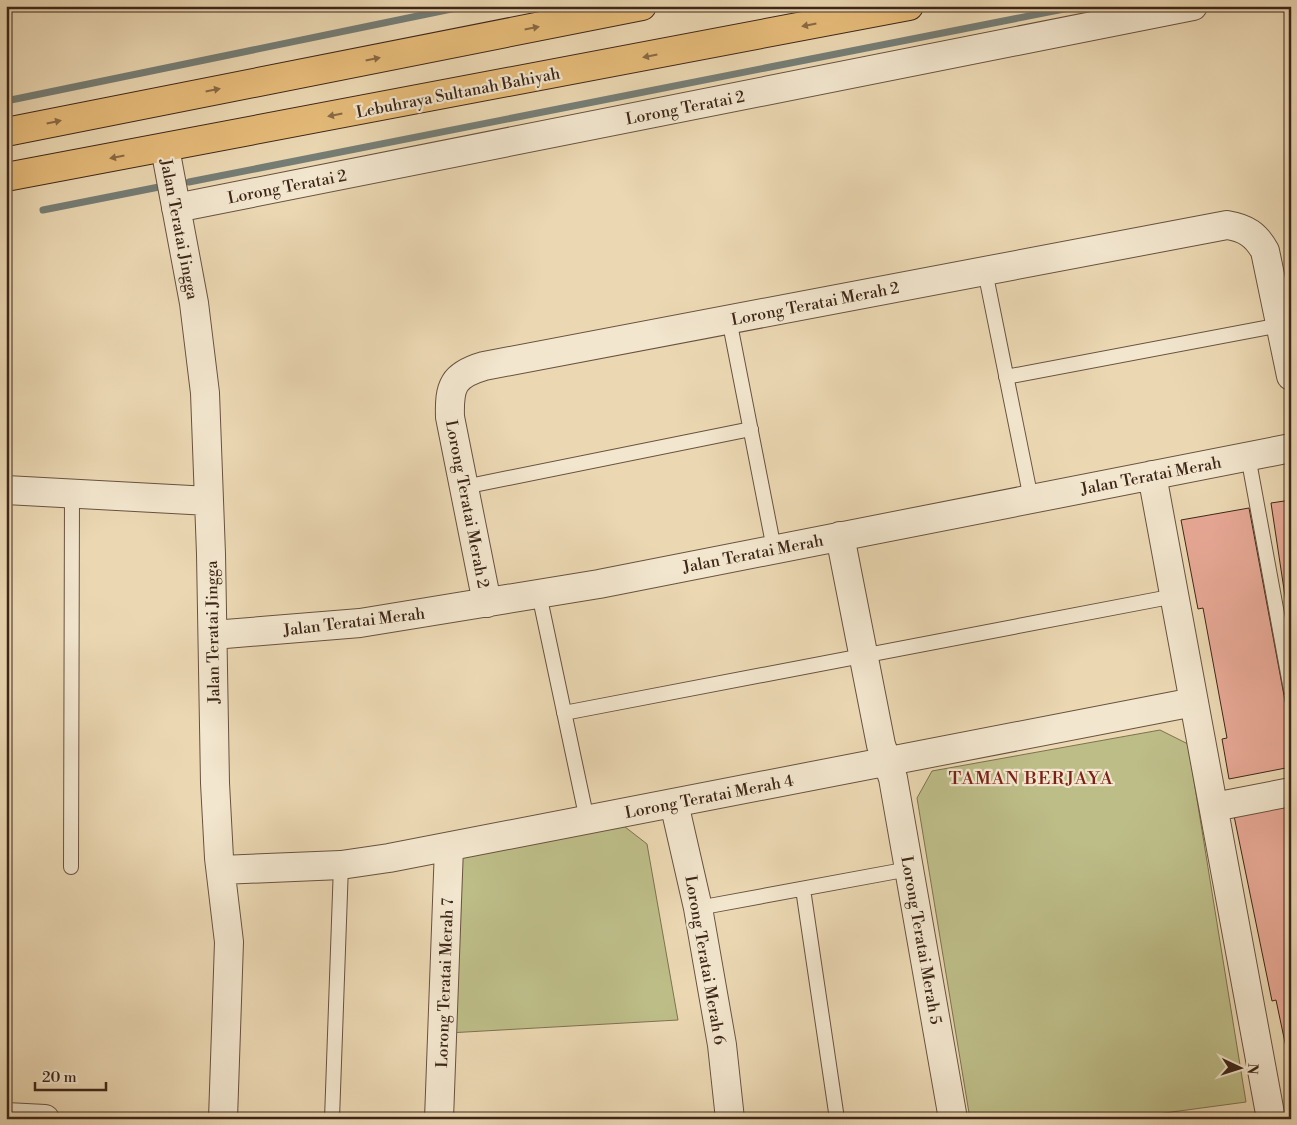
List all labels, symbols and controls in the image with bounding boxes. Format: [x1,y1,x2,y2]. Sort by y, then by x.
one-way arrow [801,22,817,30]
one-way arrow [525,24,540,32]
one-way arrow [641,52,657,60]
one-way arrow [365,54,381,62]
street label: Lebuhraya Sultanah Bahiyah [354,63,562,123]
one-way arrow [206,85,222,93]
street label: Lorong Teratai 2 [624,87,746,129]
one-way arrow [327,112,343,120]
one-way arrow [46,117,62,125]
one-way arrow [108,153,124,161]
street label: Jalan Teratai Jingga [155,156,203,302]
street label: Lorong Teratai 2 [226,166,348,208]
street label: Lorong Teratai Merah 2 [729,278,901,330]
street label: Lorong Teratai Merah 2 [441,418,493,590]
street label: Jalan Teratai Merah [1078,452,1224,500]
street label: Jalan Teratai Merah [680,530,826,578]
street label: Jalan Teratai Jingga [202,560,224,705]
street label: Jalan Teratai Merah [281,603,427,641]
district label: TAMAN BERJAYA [948,767,1114,790]
street label: Lorong Teratai Merah 4 [623,771,796,823]
street label: Lorong Teratai Merah 5 [896,854,946,1026]
street label: Lorong Teratai Merah 6 [680,874,730,1047]
street label: Lorong Teratai Merah 7 [432,898,458,1068]
north arrow [1214,1042,1264,1092]
scale bar [35,1060,106,1092]
text: N [1243,1063,1261,1075]
text: 20 m [42,1068,77,1087]

